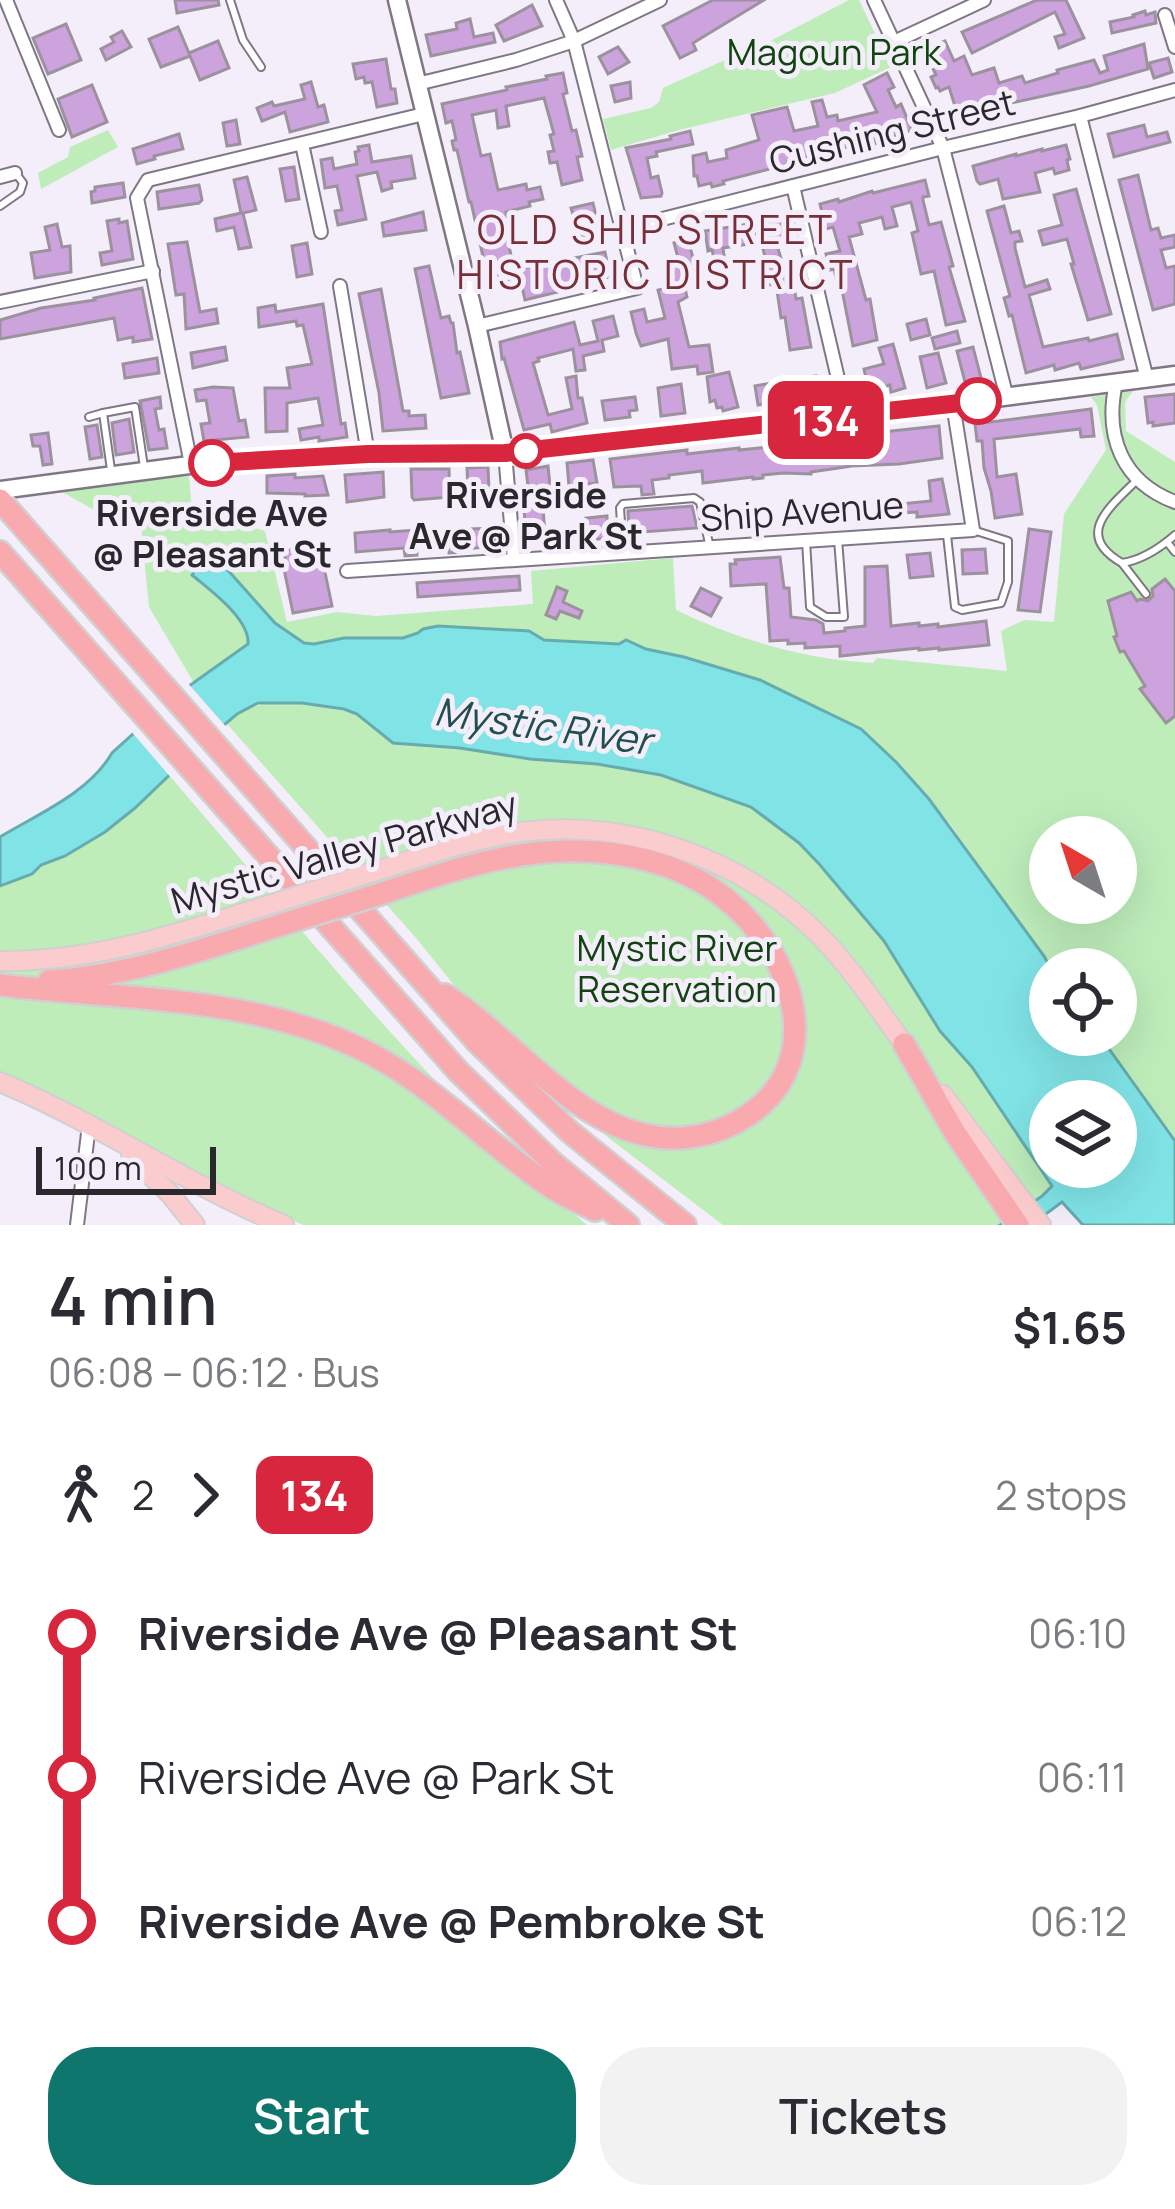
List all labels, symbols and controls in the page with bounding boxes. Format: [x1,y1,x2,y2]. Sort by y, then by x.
park label: Magoun Park [727,27,942,76]
street label: Cushing Street [764,77,1020,185]
district label: OLD SHIP STREET HISTORIC DISTRICT [456,202,856,301]
unlabelled marker [956,379,1000,423]
line badge: 134 [757,381,895,459]
text: 134 [792,391,860,449]
marker: Riverside Ave @ Park St [510,435,542,467]
marker: Riverside Ave @ Pleasant St [190,441,234,485]
place label: Riverside Ave @ Park St [409,470,643,560]
street label: Ship Avenue [699,479,905,543]
place label: Riverside Ave @ Pleasant St [92,488,332,578]
water label: Mystic River [432,683,659,768]
street label: Mystic Valley Parkway [165,779,523,925]
north arrow [1029,816,1137,924]
map controls [1029,816,1137,1188]
park label: Mystic River Reservation [577,923,777,1013]
button: locate [1029,948,1137,1056]
button: layers [1029,1080,1137,1188]
scale bar [36,1141,216,1194]
text: 100 m [54,1145,142,1190]
text: 4 min [48,1255,217,1345]
text: $1.65 [1013,1296,1127,1358]
text: 06:08 – 06:12 · Bus [48,1345,380,1399]
icon: walk [48,1462,114,1528]
icon: forward [172,1462,238,1528]
text: 134 [280,1466,349,1524]
text: 2 [132,1468,154,1522]
text: 2 stops [995,1468,1127,1522]
text: Riverside Ave @ Pleasant St [138,1602,738,1664]
text: 06:10 [1028,1606,1127,1660]
text: Riverside Ave @ Park St [138,1746,615,1808]
text: 06:11 [1037,1750,1127,1804]
text: Riverside Ave @ Pembroke St [138,1890,765,1952]
text: 06:12 [1030,1894,1127,1948]
button: Start [48,2047,576,2185]
button: Tickets [600,2047,1127,2185]

